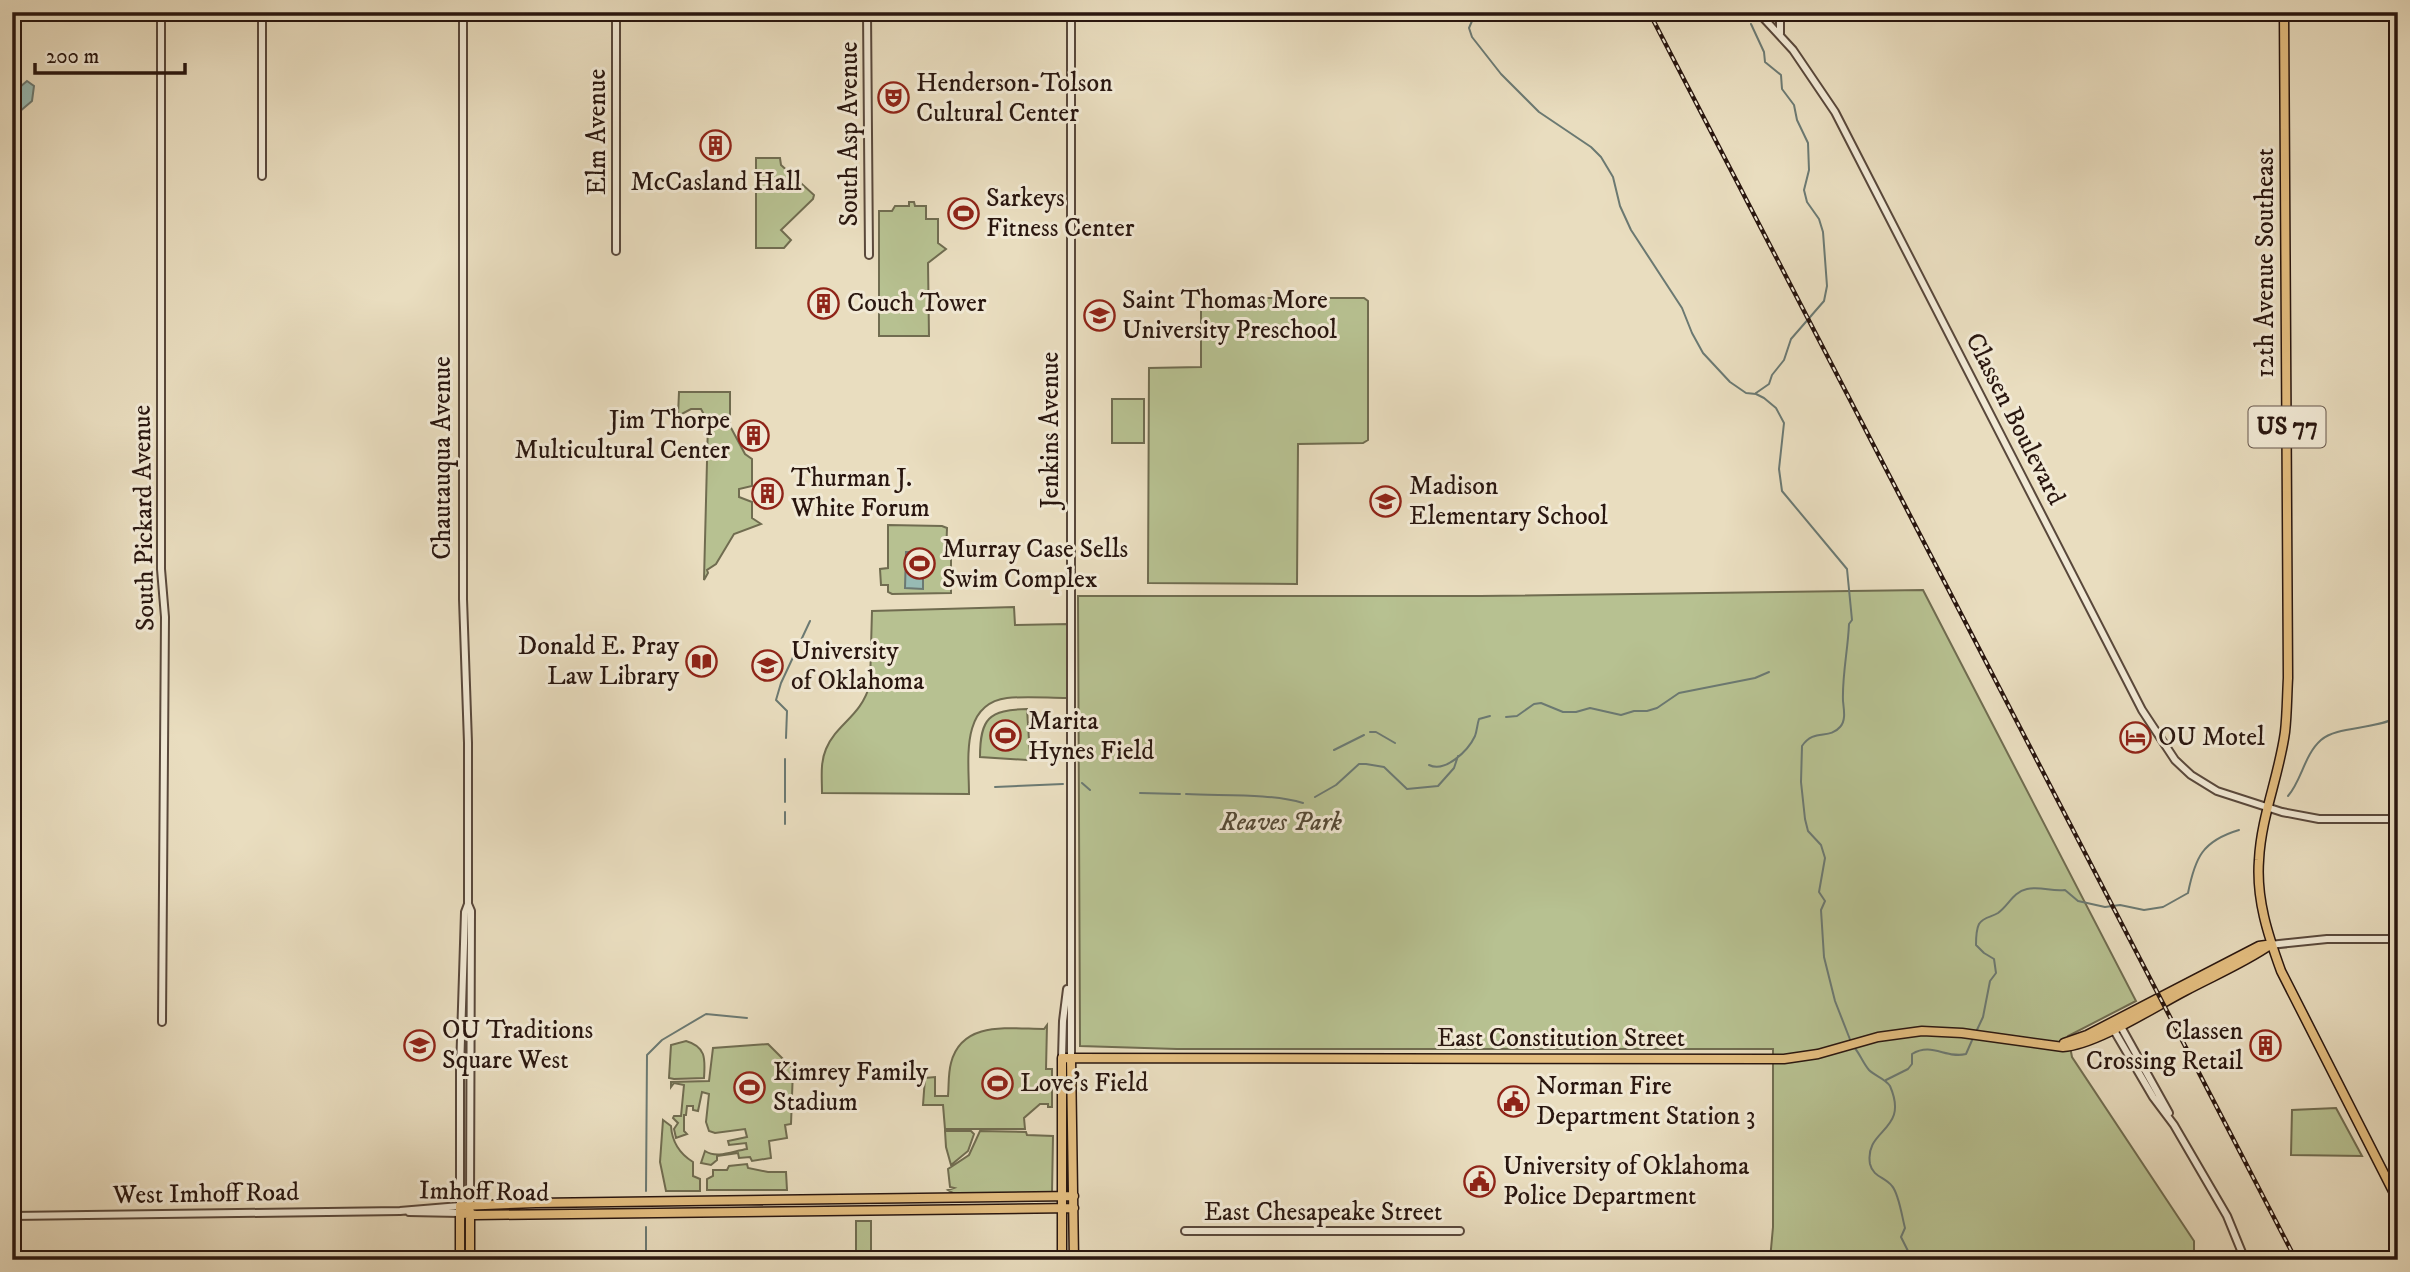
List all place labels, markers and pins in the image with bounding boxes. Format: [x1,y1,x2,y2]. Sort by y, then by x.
place label: Henderson-Tolson Cultural Center [916,67,1113,130]
theatre icon: Henderson-Tolson Cultural Center [876,81,910,115]
building icon: McCasland Hall [699,129,733,163]
place label: McCasland Hall [630,166,802,199]
place label: Sarkeys Fitness Center [986,182,1135,245]
sports icon: Sarkeys Fitness Center [946,196,980,230]
place label: Saint Thomas More University Preschool [1122,284,1337,347]
building icon: Couch Tower [807,286,841,320]
place label: Couch Tower [847,287,987,320]
school or university icon: Saint Thomas More University Preschool [1082,298,1116,332]
place label: Jim Thorpe Multicultural Center [515,404,730,467]
building icon: Jim Thorpe Multicultural Center [736,418,770,452]
place label: Thurman J. White Forum [790,462,930,525]
place label: Madison Elementary School [1409,470,1608,533]
building icon: Thurman J. White Forum [751,476,785,510]
school or university icon: Madison Elementary School [1369,484,1403,518]
place label: Murray Case Sells Swim Complex [942,533,1128,596]
sports icon: Murray Case Sells Swim Complex [902,547,936,581]
place label: Donald E. Pray Law Library [518,630,680,693]
place label: University of Oklahoma [791,635,924,698]
library icon: Donald E. Pray Law Library [685,644,719,678]
school or university icon: University of Oklahoma [751,649,785,683]
place label: Marita Hynes Field [1028,705,1154,768]
sports icon: Marita Hynes Field [988,719,1022,753]
hotel icon: OU Motel [2118,720,2152,754]
place label: OU Motel [2158,721,2265,754]
place label: OU Traditions Square West [442,1014,593,1077]
place label: Classen Crossing Retail [2086,1015,2243,1078]
school or university icon: OU Traditions Square West [402,1028,436,1062]
building icon: Classen Crossing Retail [2249,1029,2283,1063]
place label: Kimrey Family Stadium [773,1056,929,1119]
sports icon: Love's Field [980,1066,1014,1100]
place label: Love's Field [1020,1067,1148,1100]
sports icon: Kimrey Family Stadium [733,1070,767,1104]
place label: Norman Fire Department Station 3 [1536,1070,1755,1133]
public building icon: Norman Fire Department Station 3 [1496,1084,1530,1118]
place label: University of Oklahoma Police Department [1503,1150,1749,1213]
public building icon: University of Oklahoma Police Department [1463,1164,1497,1198]

